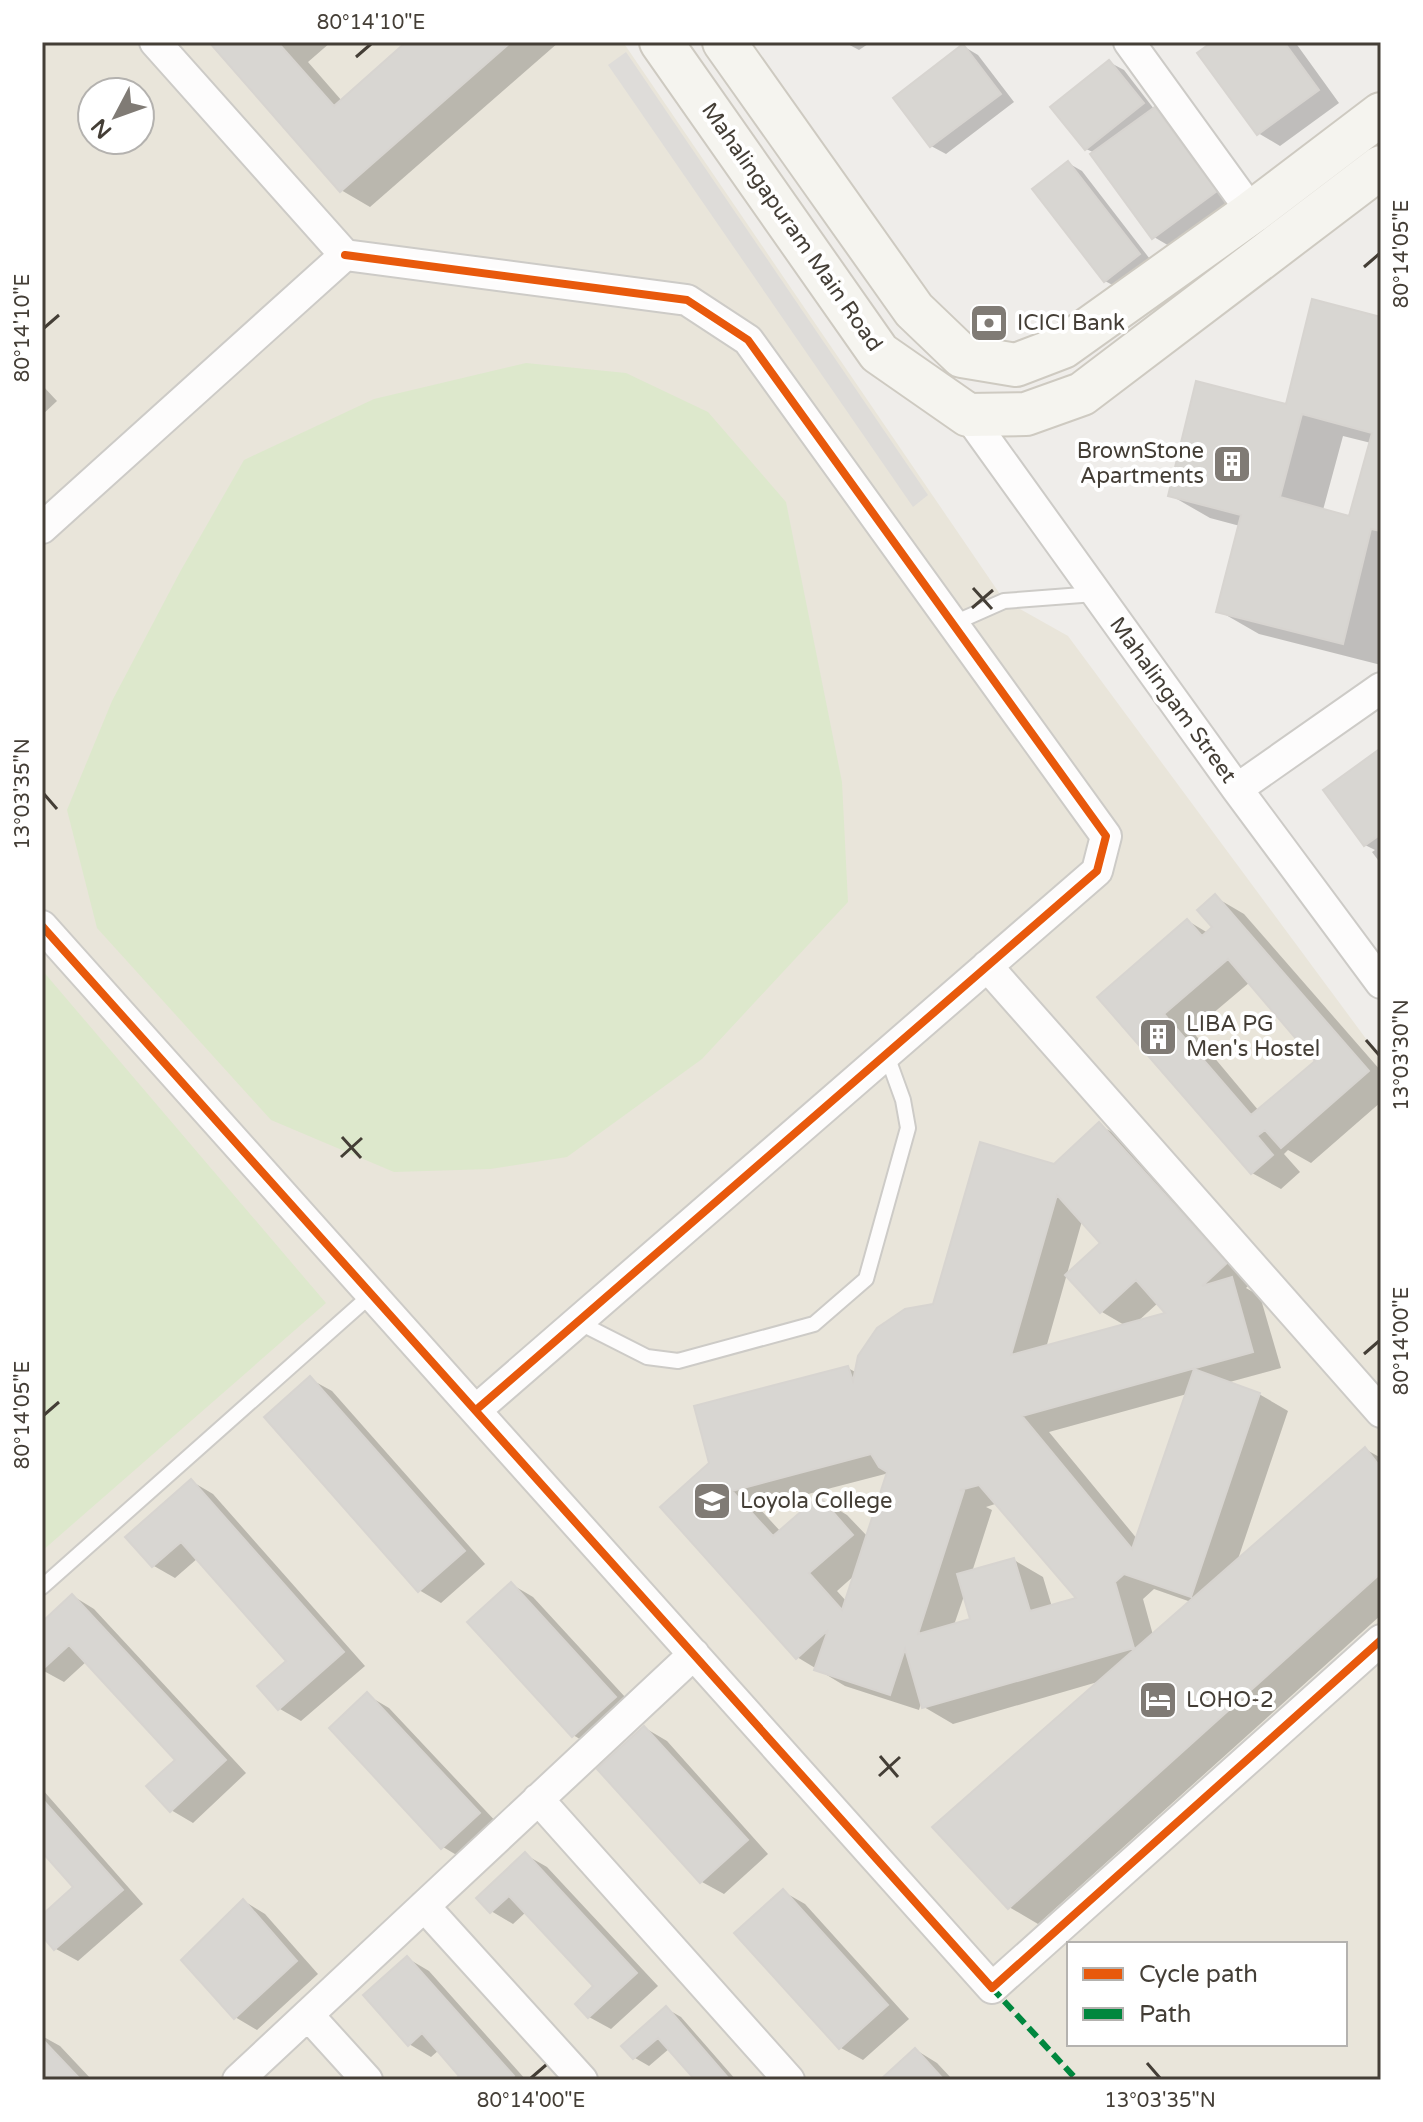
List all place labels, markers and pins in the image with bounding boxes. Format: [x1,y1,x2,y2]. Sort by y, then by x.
bank icon: ICICI Bank [968,302,1010,344]
place label: ICICI Bank [1017,310,1125,336]
place label: BrownStone Apartments [1077,438,1204,489]
building icon: BrownStone Apartments [1211,443,1253,485]
place label: LIBA PG Men's Hostel [1186,1011,1320,1062]
building icon: LIBA PG Men's Hostel [1137,1016,1179,1058]
school or university icon: Loyola College [691,1480,733,1522]
place label: Loyola College [740,1488,893,1514]
hotel icon: LOHO-2 [1137,1679,1179,1721]
place label: LOHO-2 [1186,1687,1274,1713]

